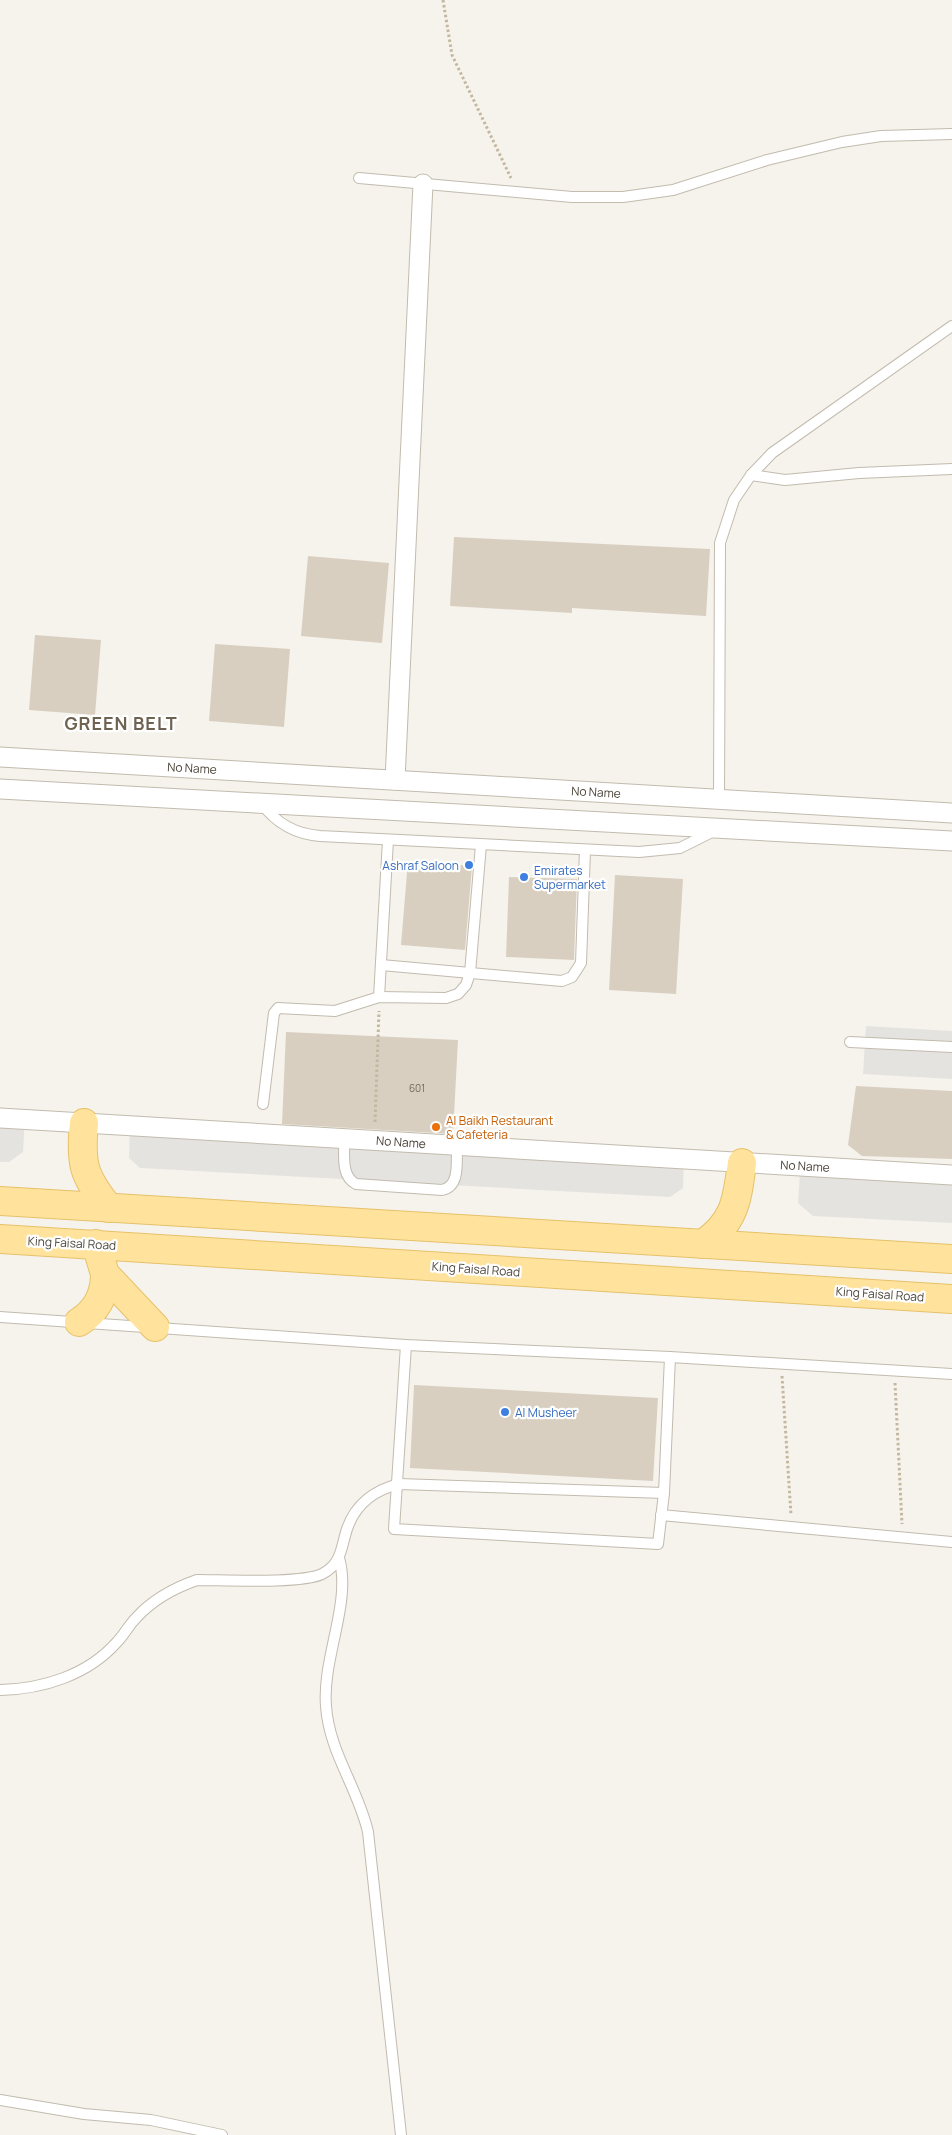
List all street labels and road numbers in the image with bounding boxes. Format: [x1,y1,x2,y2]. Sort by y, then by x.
street label: No Name [167,758,217,778]
street label: No Name [571,782,621,802]
street label: No Name [376,1132,426,1152]
street label: No Name [780,1156,830,1176]
street label: King Faisal Road [27,1232,117,1254]
street label: King Faisal Road [431,1257,521,1281]
street label: King Faisal Road [835,1282,925,1306]

